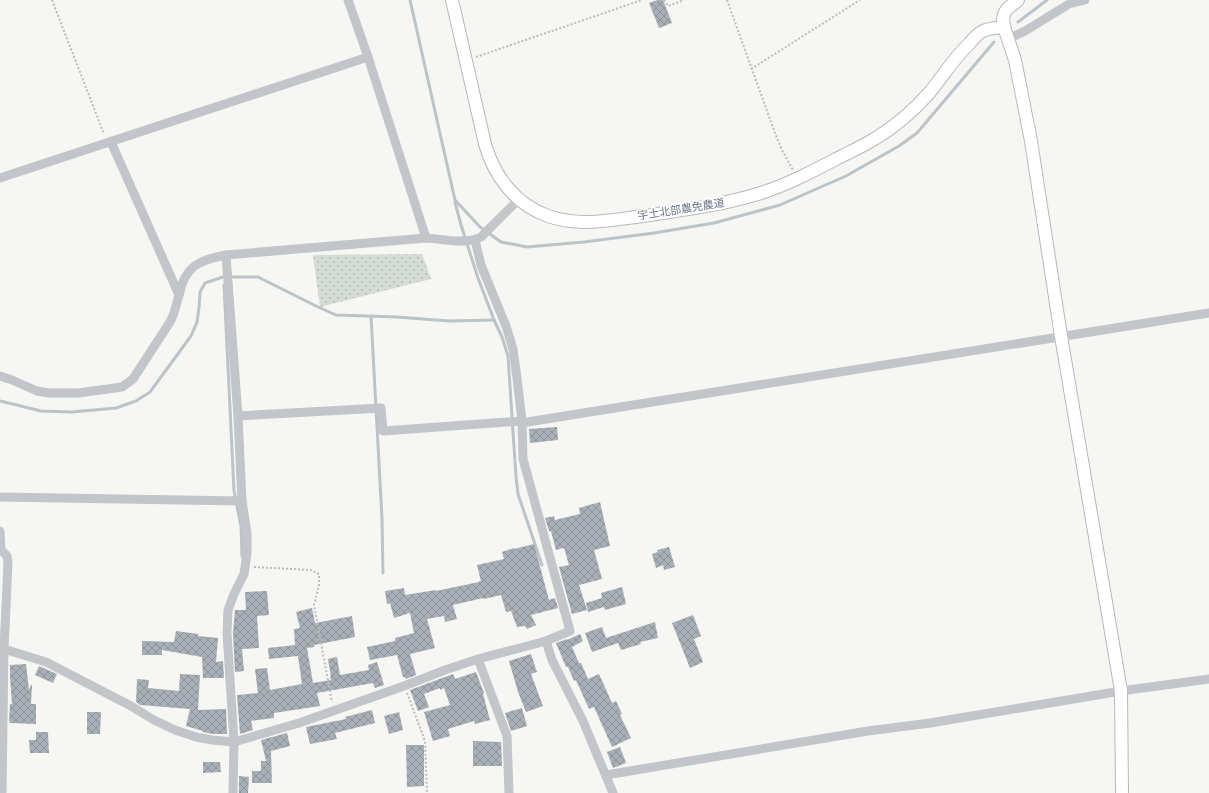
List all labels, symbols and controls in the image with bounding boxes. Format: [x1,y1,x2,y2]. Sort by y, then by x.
street label: 宇土北部農免農道 [637,196,726,223]

